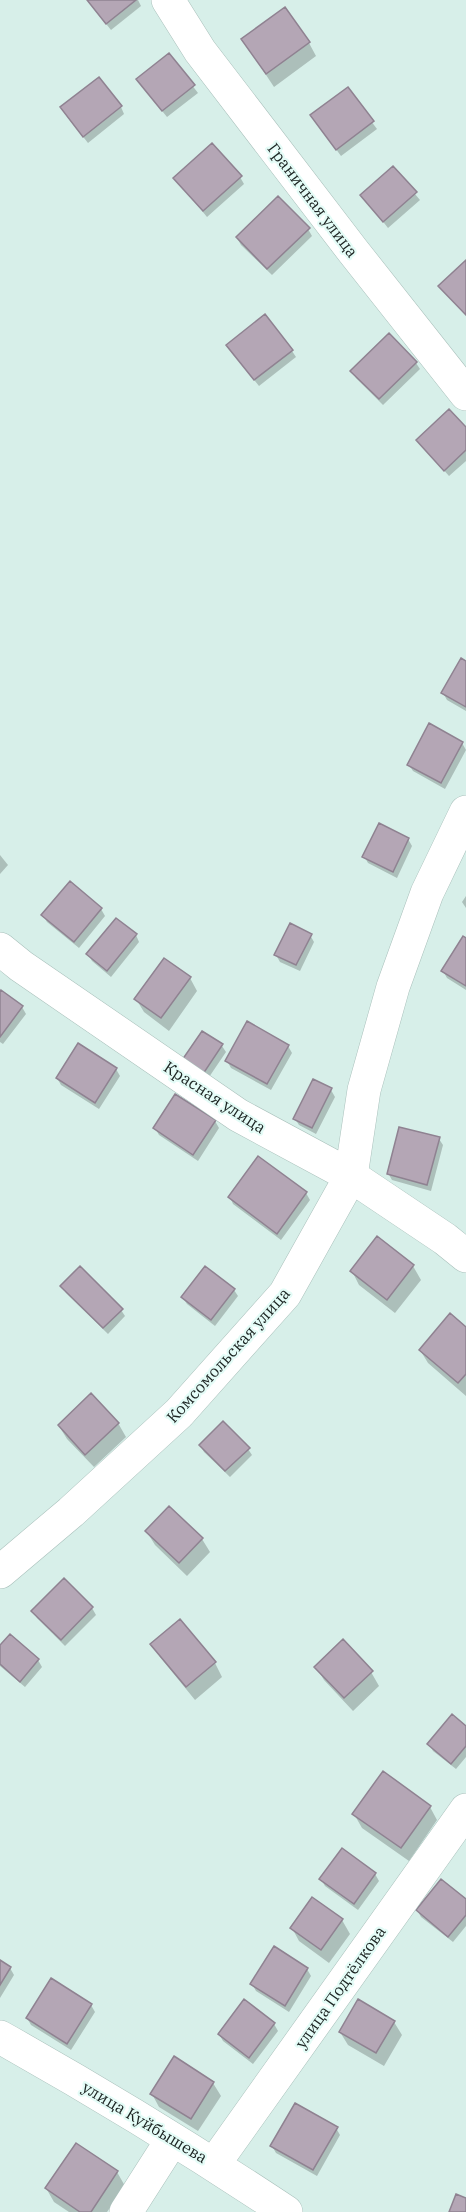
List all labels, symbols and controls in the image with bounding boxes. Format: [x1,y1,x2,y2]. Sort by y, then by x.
street label: Граничная улица [263,139,363,261]
street label: Красная улица [160,1057,270,1137]
street label: Комсомольская улица [162,1283,294,1427]
street label: улица Подтёлкова [290,1922,390,2052]
street label: улица Куйбышева [79,2077,211,2167]

